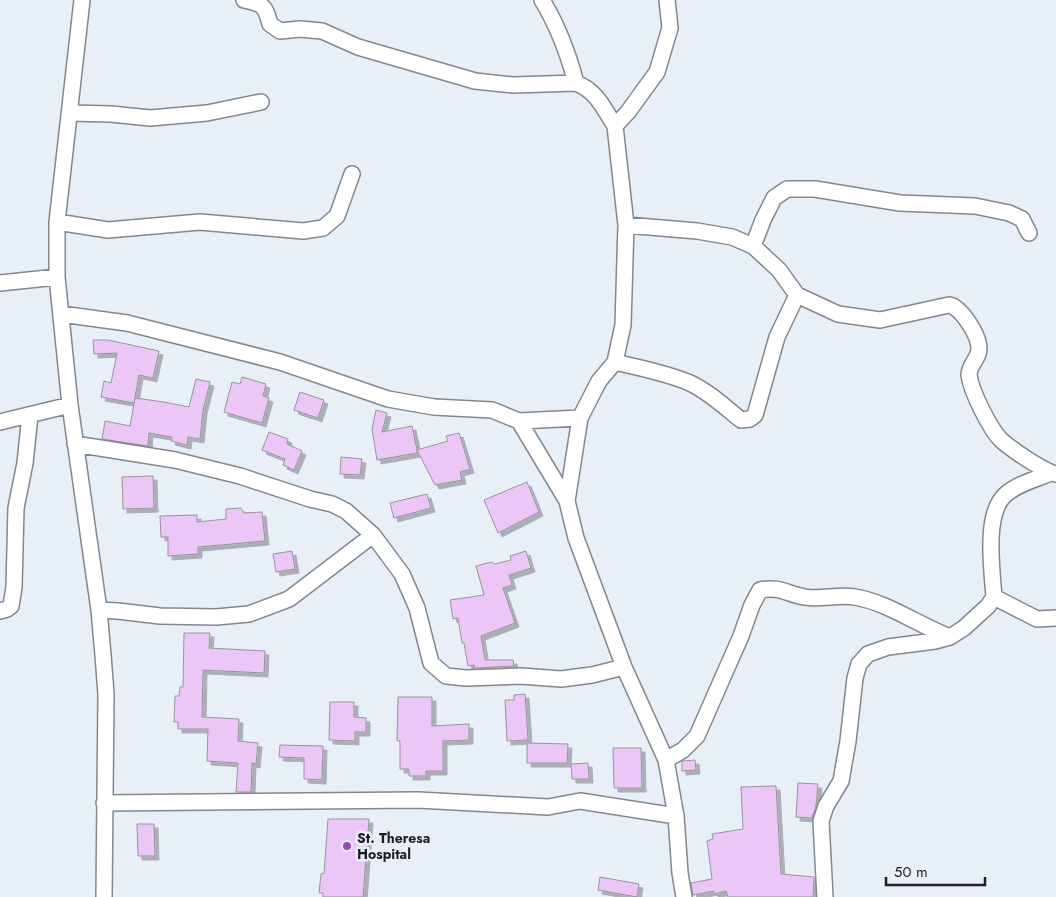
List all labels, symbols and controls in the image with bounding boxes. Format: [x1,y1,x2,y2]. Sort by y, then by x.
place label: St. Theresa Hospital [357,828,430,864]
marker: St. Theresa Hospital [341,840,353,852]
scale bar [886,854,985,886]
text: 50 m [894,861,928,883]

